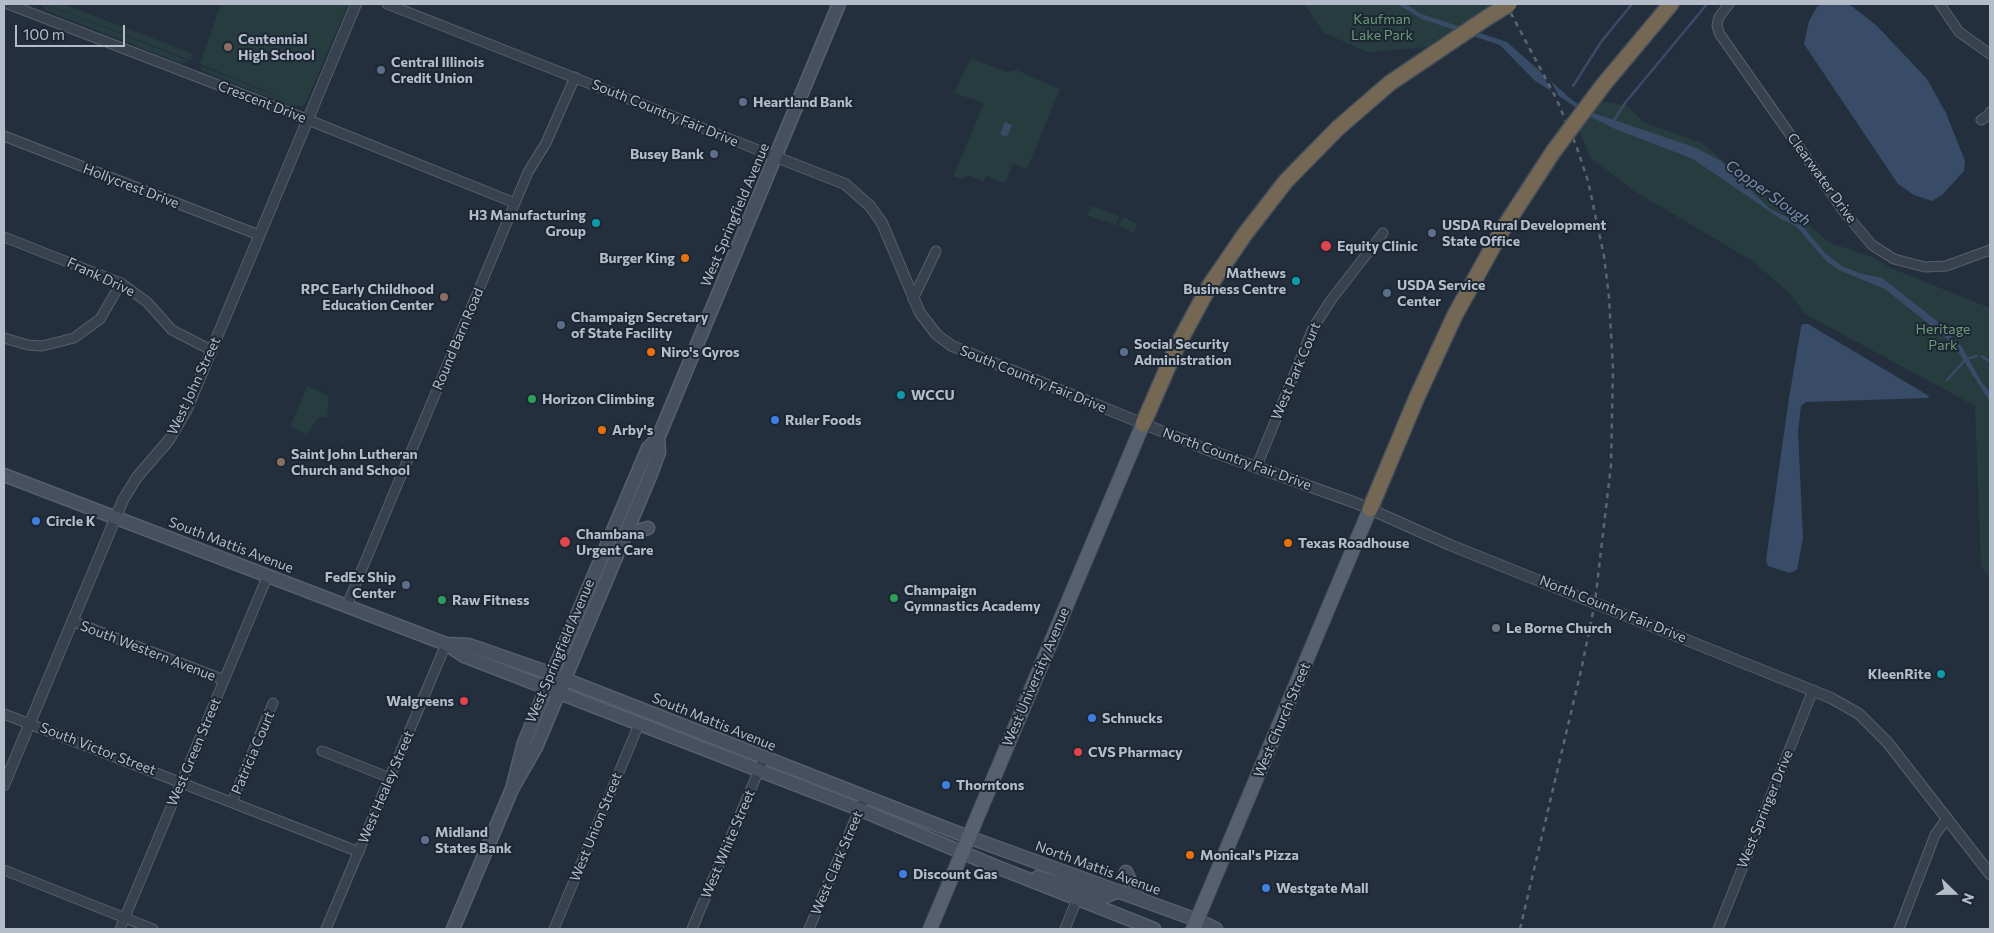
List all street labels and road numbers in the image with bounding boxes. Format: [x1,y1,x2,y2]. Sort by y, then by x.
street label: South Country Fair Drive [589,76,741,150]
street label: Crescent Drive [215,77,309,127]
street label: Clearwater Drive [1784,130,1860,226]
street label: West Springfield Avenue [697,141,773,289]
street label: Hollycrest Drive [81,160,181,212]
street label: Frank Drive [65,254,137,300]
street label: Round Barn Road [429,285,487,393]
street label: West Park Court [1268,320,1324,422]
street label: West John Street [164,334,224,438]
street label: South Country Fair Drive [957,342,1109,416]
street label: North Country Fair Drive [1160,424,1314,494]
street label: South Mattis Avenue [166,513,296,577]
street label: North Country Fair Drive [1537,572,1689,646]
street label: West Springfield Avenue [522,577,598,725]
street label: West University Avenue [999,605,1073,749]
street label: South Western Avenue [78,617,218,685]
street label: West Church Street [1250,660,1314,780]
street label: South Mattis Avenue [650,689,778,755]
street label: West Green Street [164,695,224,809]
street label: Patricia Court [228,709,278,797]
street label: South Victor Street [38,719,158,779]
street label: West Healey Street [355,728,417,846]
street label: West Springer Drive [1734,747,1796,871]
street label: West Union Street [566,770,626,884]
street label: West White Street [697,787,759,901]
street label: West Clark Street [808,808,866,918]
street label: North Mattis Avenue [1033,837,1163,899]

